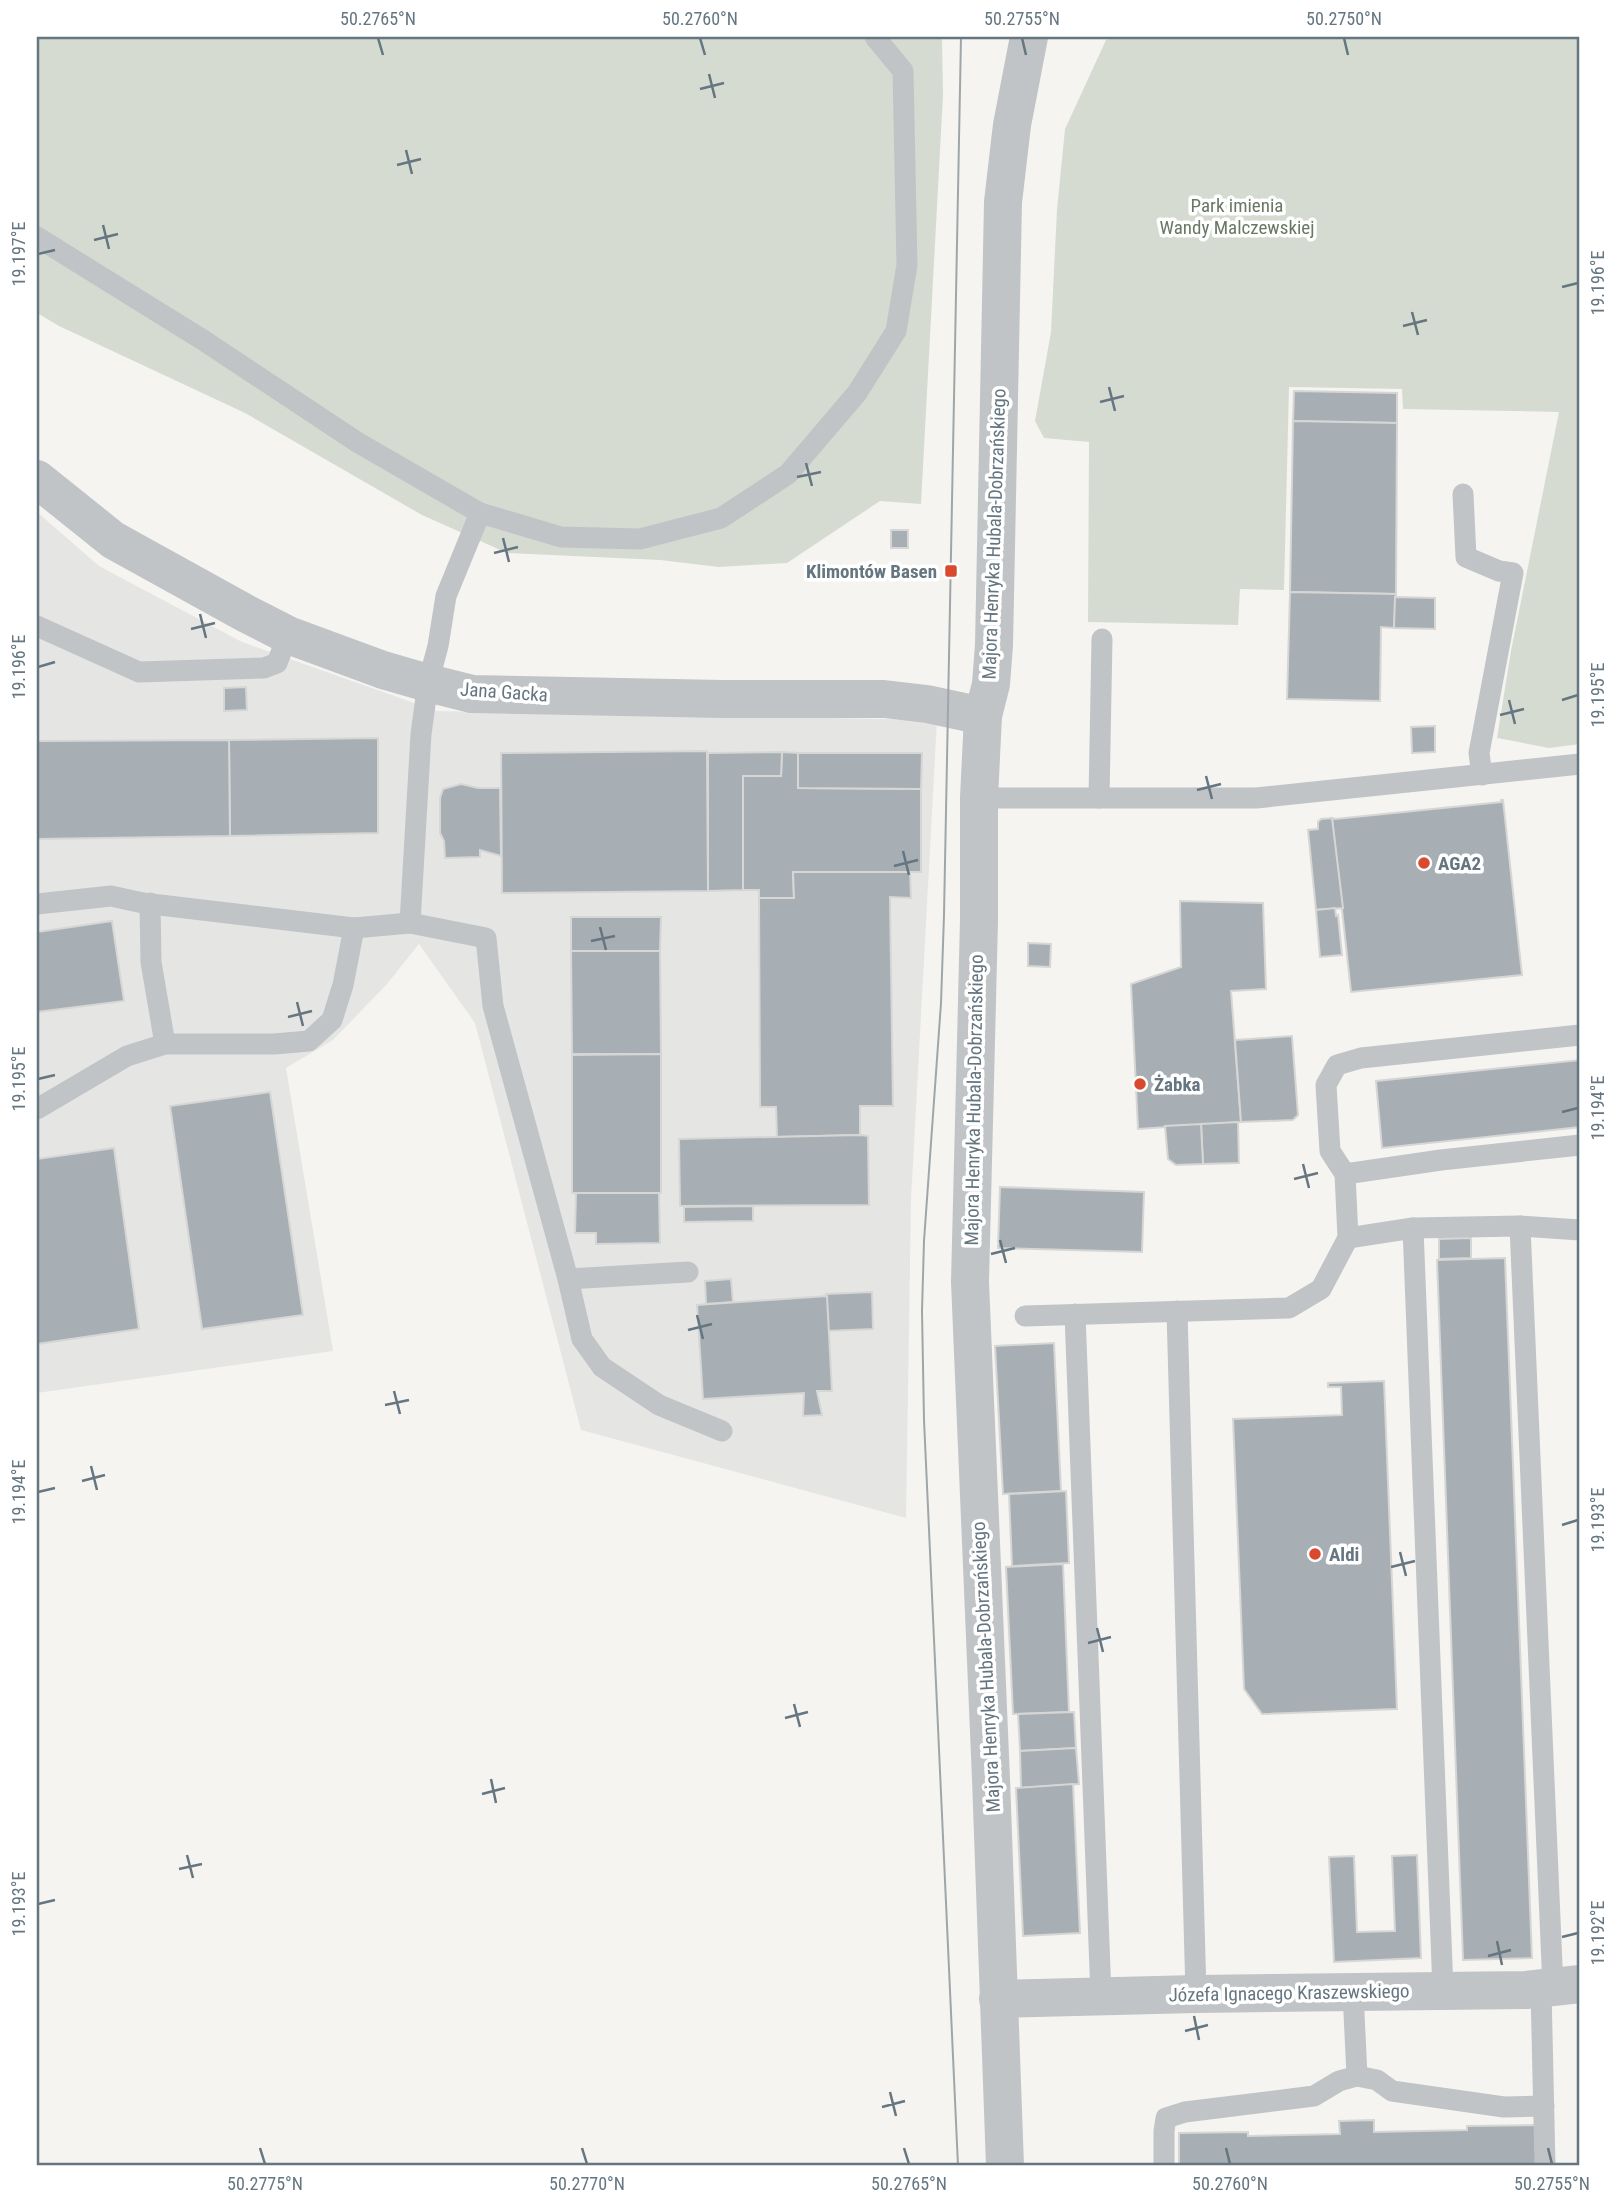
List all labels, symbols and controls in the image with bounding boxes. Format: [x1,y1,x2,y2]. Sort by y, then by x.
text: 50.2765°N [340,8,416,29]
text: 50.2760°N [662,8,738,29]
text: 50.2755°N [984,8,1060,29]
text: 50.2750°N [1306,8,1382,29]
park label: Park imienia Wandy Malczewskiej [1160,194,1314,239]
text: 19.197°E [8,222,29,286]
text: 19.196°E [1587,251,1608,315]
street label: Majora Henryka Hubala-Dobrzańskiego [977,388,1011,680]
place label: Klimontów Basen [806,560,937,583]
marker: Klimontów Basen [943,563,959,579]
text: 19.196°E [8,635,29,699]
text: 19.195°E [1587,663,1608,727]
street label: Jana Gacka [459,677,549,707]
place label: AGA2 [1438,852,1481,875]
marker: AGA2 [1416,855,1432,871]
street label: Majora Henryka Hubala-Dobrzańskiego [960,954,988,1246]
text: 19.195°E [8,1047,29,1111]
place label: Żabka [1154,1073,1201,1096]
marker: Żabka [1132,1076,1148,1092]
text: 19.194°E [1587,1076,1608,1140]
text: 19.194°E [8,1460,29,1524]
text: 19.193°E [1587,1488,1608,1552]
street label: Majora Henryka Hubala-Dobrzańskiego [967,1521,1005,1813]
place label: Aldi [1329,1543,1359,1566]
marker: Aldi [1307,1546,1323,1562]
text: 19.193°E [8,1872,29,1936]
text: 19.192°E [1587,1901,1608,1965]
street label: Józefa Ignacego Kraszewskiego [1168,1979,1410,2007]
text: 50.2775°N [227,2173,303,2194]
text: 50.2770°N [549,2173,625,2194]
text: 50.2765°N [871,2173,947,2194]
text: 50.2760°N [1192,2173,1268,2194]
text: 50.2755°N [1514,2173,1590,2194]

